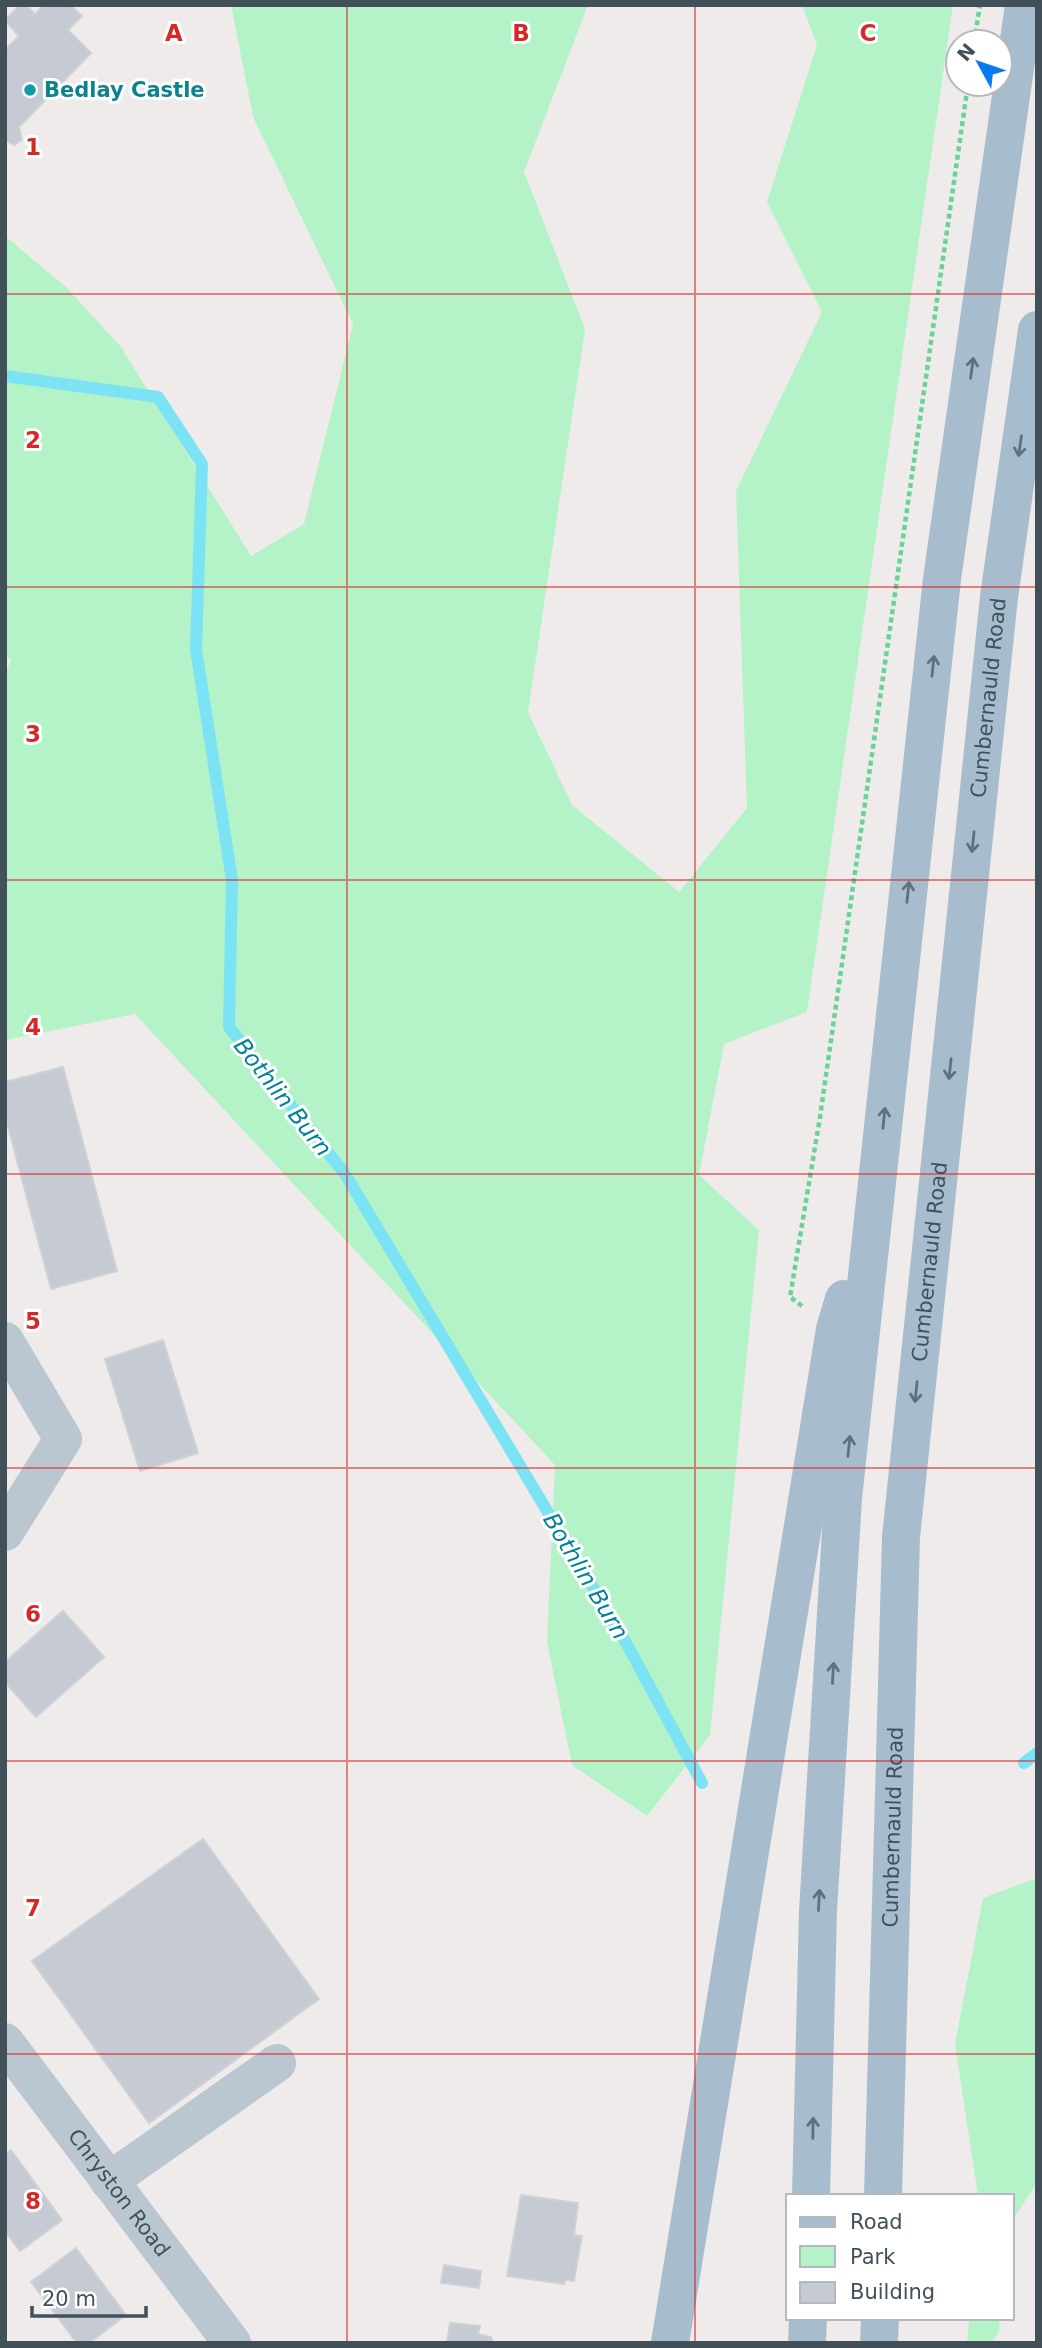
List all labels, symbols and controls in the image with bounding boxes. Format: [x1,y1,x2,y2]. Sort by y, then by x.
text: A [165,20,183,46]
text: B [512,20,530,46]
text: C [860,20,876,46]
north arrow [944,28,1014,98]
text: N [952,39,980,65]
place label: Bedlay Castle [44,78,205,102]
marker: Bedlay Castle [22,82,38,98]
text: 1 [25,134,41,160]
one-way arrow [966,357,979,379]
text: 2 [25,427,41,453]
one-way arrow [1013,434,1026,457]
street label: Cumbernauld Road [966,597,1011,799]
one-way arrow [926,655,939,678]
text: 3 [25,721,41,747]
one-way arrow [966,830,979,853]
one-way arrow [902,881,915,904]
text: 4 [25,1014,41,1040]
water label: Bothlin Burn [229,1033,337,1161]
one-way arrow [943,1057,956,1079]
one-way arrow [877,1107,890,1130]
street label: Cumbernauld Road [907,1160,952,1363]
text: 5 [25,1308,41,1334]
one-way arrow [909,1381,922,1403]
one-way arrow [842,1435,855,1458]
water label: Bothlin Burn [538,1508,634,1644]
text: 6 [25,1601,41,1627]
one-way arrow [826,1662,839,1685]
street label: Cumbernauld Road [878,1726,908,1928]
one-way arrow [813,1889,826,1912]
text: 7 [25,1895,41,1921]
one-way arrow [806,2116,819,2139]
street label: Chryston Road [63,2124,175,2262]
text: 8 [25,2188,41,2214]
legend [786,2194,1014,2320]
text: Road [850,2210,903,2234]
text: Park [850,2245,896,2269]
scale bar [32,2274,145,2318]
text: Building [850,2280,935,2304]
text: 20 m [42,2287,96,2311]

